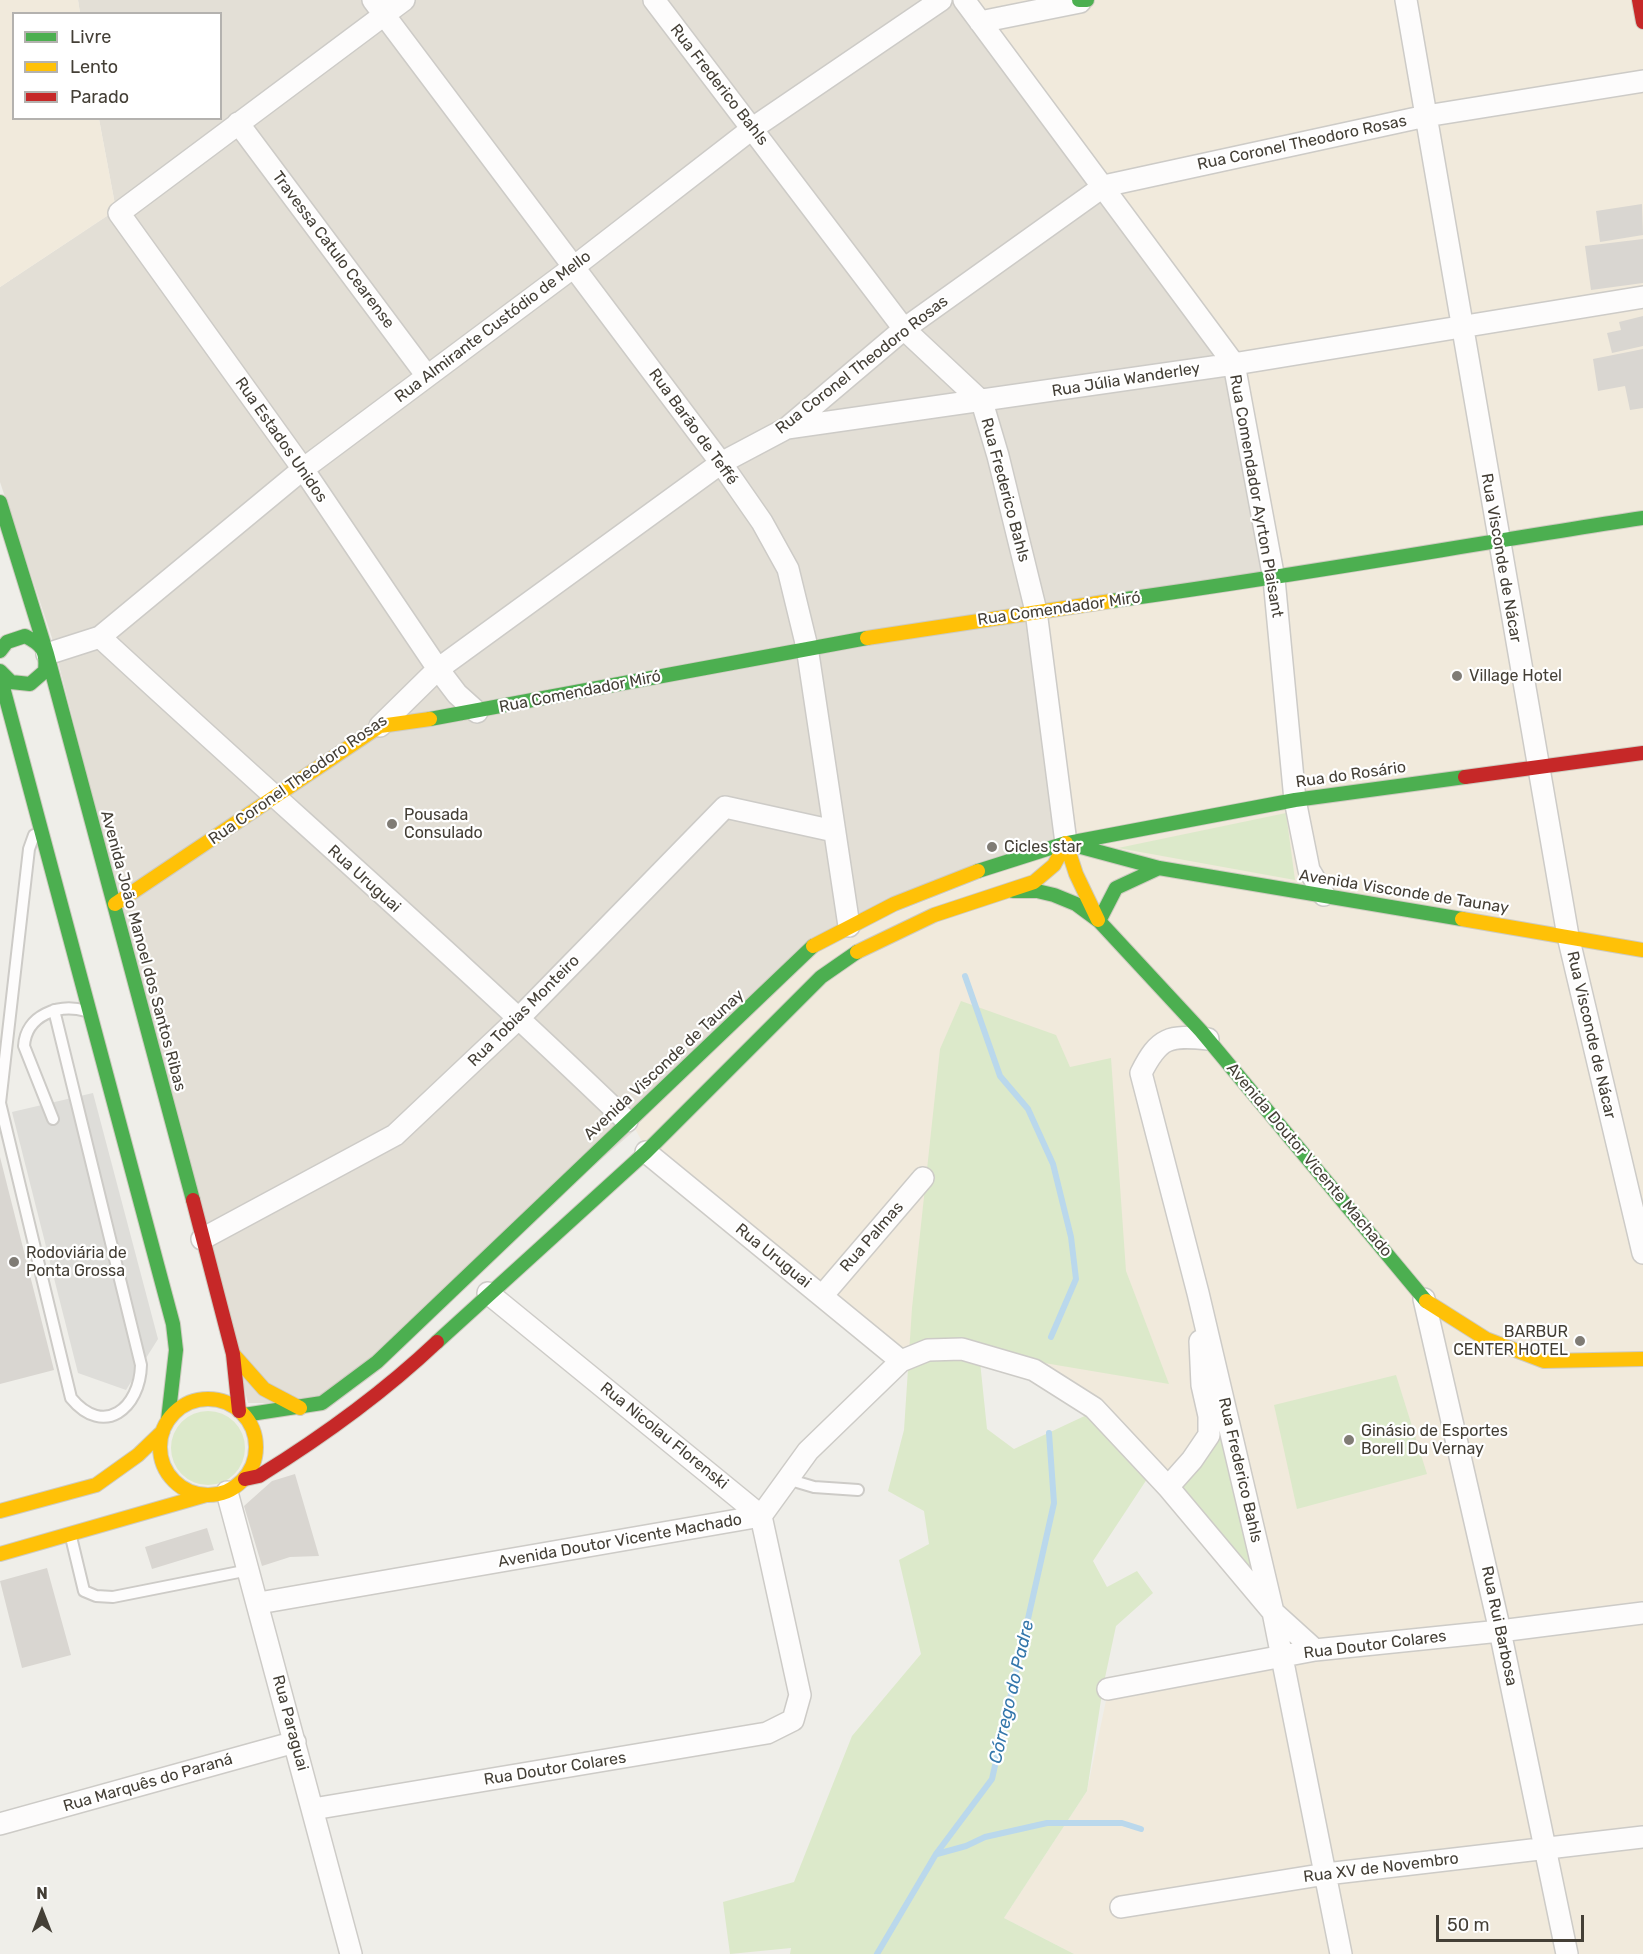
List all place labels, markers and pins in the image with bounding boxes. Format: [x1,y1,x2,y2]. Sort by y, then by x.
place label: Village Hotel [1469,666,1562,686]
marker: Village Hotel [1450,669,1464,683]
place label: Pousada Consulado [404,805,483,843]
marker: Pousada Consulado [385,817,399,831]
place label: Cicles star [1004,837,1082,857]
marker: Cicles star [985,840,999,854]
place label: Rodoviária de Ponta Grossa [26,1243,127,1281]
marker: Rodoviária de Ponta Grossa [7,1255,21,1269]
place label: BARBUR CENTER HOTEL [1453,1322,1568,1360]
marker: BARBUR CENTER HOTEL [1573,1334,1587,1348]
place label: Ginásio de Esportes Borell Du Vernay [1361,1421,1508,1459]
marker: Ginásio de Esportes Borell Du Vernay [1342,1433,1356,1447]

